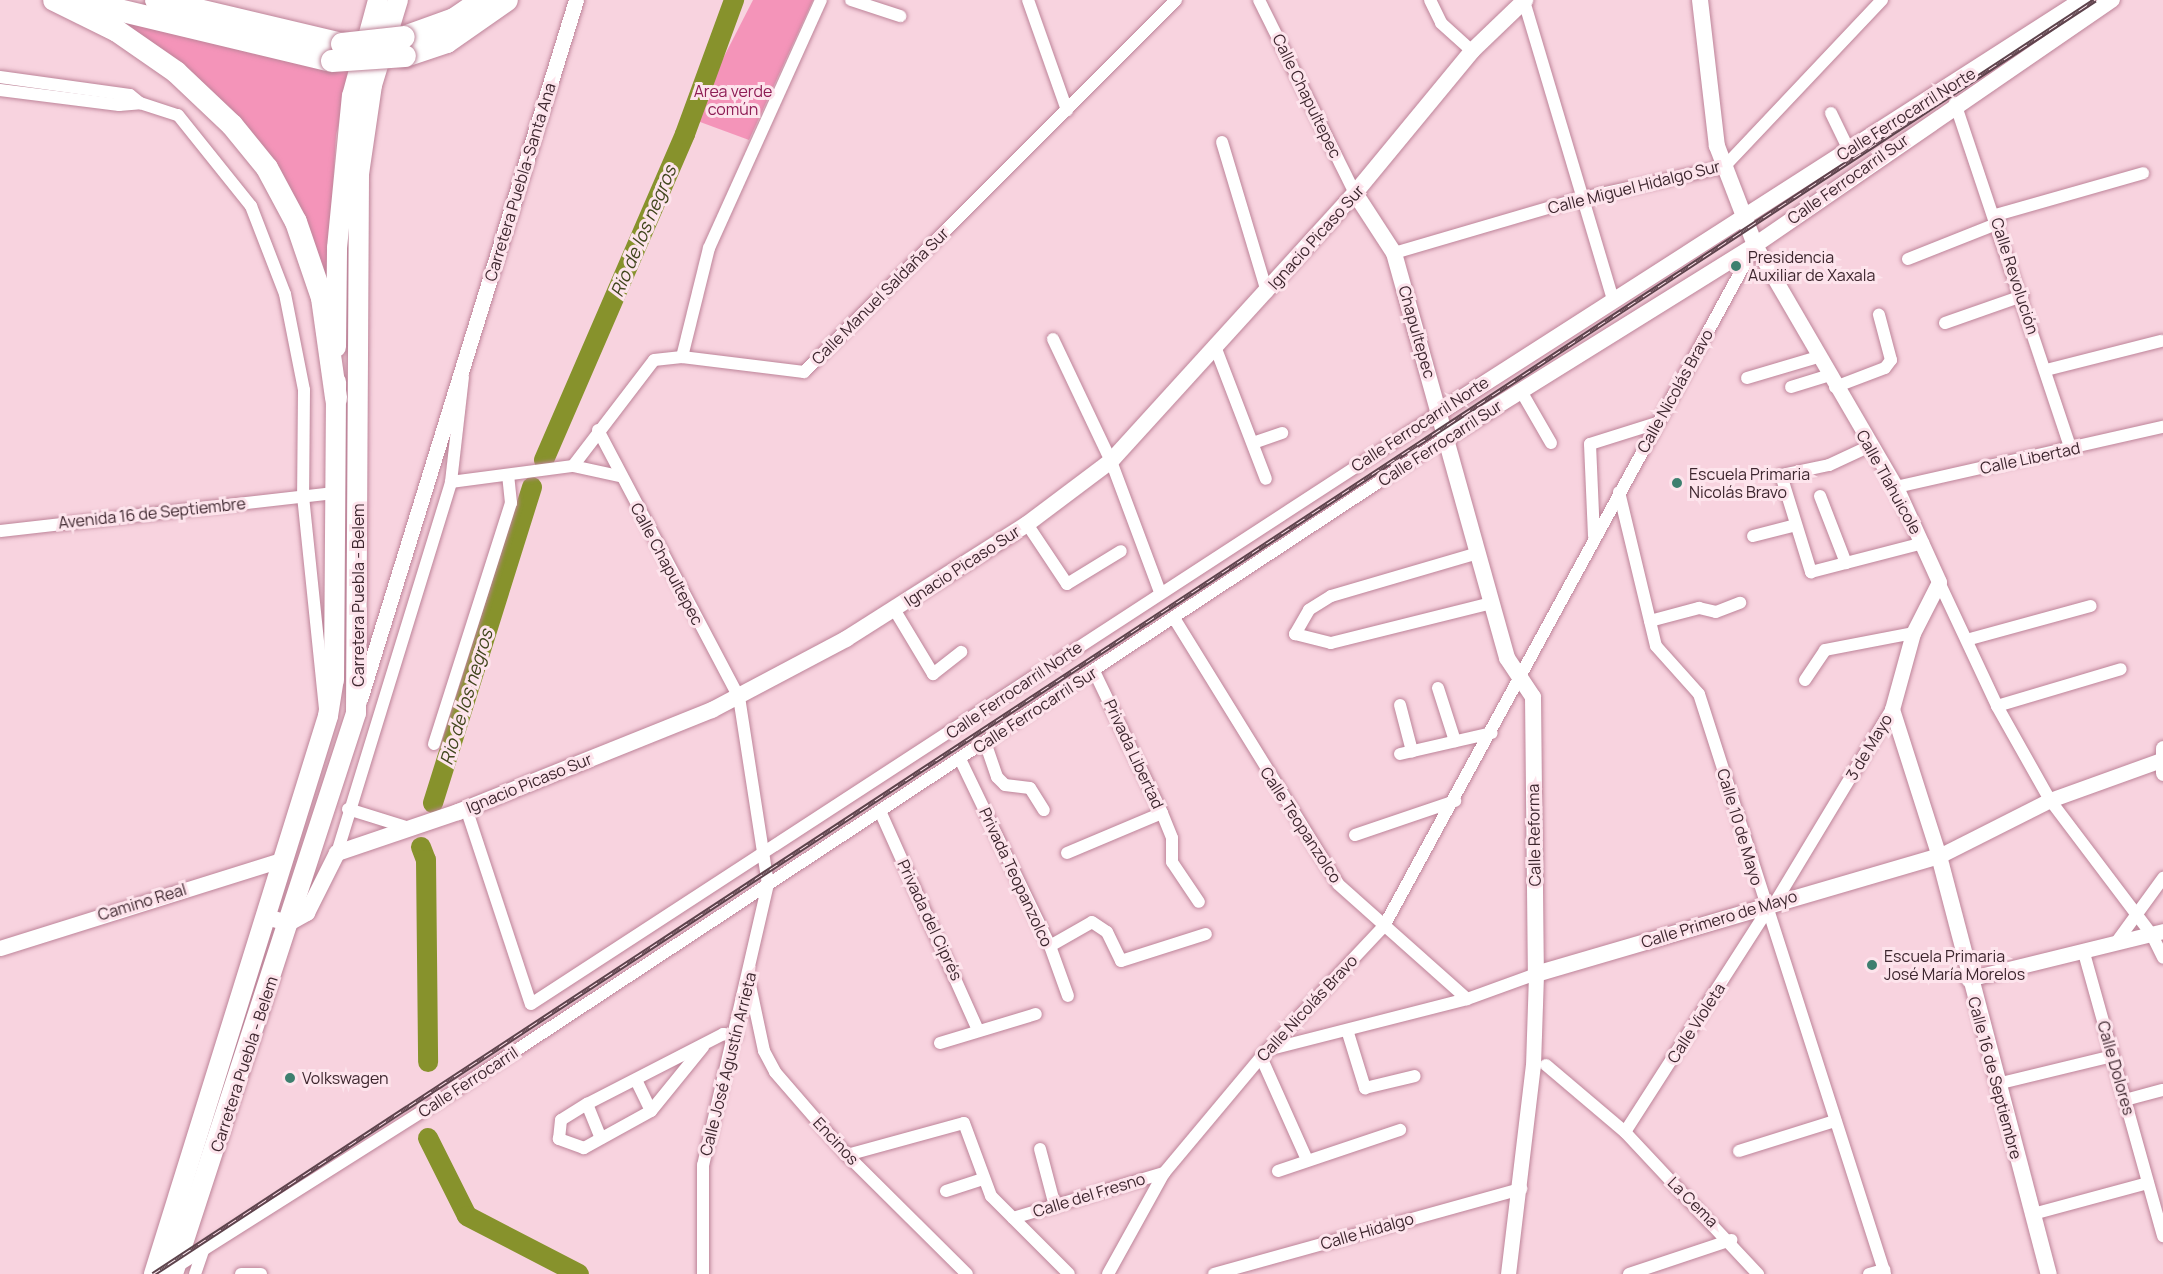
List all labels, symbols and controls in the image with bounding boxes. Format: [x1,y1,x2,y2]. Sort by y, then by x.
street label: Calle Chapultepec [1269,31,1345,161]
street label: Calle Ferrocarril Norte [1833,63,1979,165]
street label: Carretera Puebla-Santa Ana [481,80,559,284]
park label: Area verde común [694,81,772,119]
street label: Calle Ferrocarril Sur [1784,130,1912,228]
street label: Calle Miguel Hidalgo Sur [1546,156,1722,218]
water label: Rio de los negros [606,162,680,300]
street label: Ignacio Picaso Sur [1264,181,1368,293]
street label: Calle Revolución [1987,215,2043,337]
street label: Calle Manuel Saldaña Sur [808,224,952,368]
place label: Presidencia Auxiliar de Xaxala [1748,247,1875,285]
marker: Presidencia Auxiliar de Xaxala [1729,259,1743,273]
street label: Chapultepec [1395,283,1439,381]
street label: Calle Nicolás Bravo [1633,326,1717,456]
street label: Calle Ferrocarril Norte [1348,372,1492,476]
street label: Calle Ferrocarril Sur [1375,396,1505,490]
street label: Calle Tlahuicole [1852,426,1926,538]
street label: Calle Libertad [1978,438,2082,478]
place label: Escuela Primaria Nicolás Bravo [1689,464,1810,502]
marker: Escuela Primaria Nicolás Bravo [1670,476,1684,490]
street label: Avenida 16 de Septiembre [57,494,247,532]
street label: Calle Chapultepec [627,500,707,628]
street label: Carretera Puebla - Belem [348,503,368,687]
street label: Ignacio Picaso Sur [901,521,1023,611]
water label: Rio de los negros [435,627,497,767]
street label: Calle Ferrocarril Norte [942,637,1086,743]
street label: Calle Ferrocarril Sur [970,663,1100,757]
street label: Privada Libertad [1100,696,1168,812]
street label: 3 de Mayo [1842,711,1896,783]
street label: Ignacio Picaso Sur [463,749,595,817]
street label: Calle Teopanzolco [1256,763,1346,887]
street label: Calle 10 de Mayo [1713,766,1767,888]
street label: Calle Reforma [1524,783,1544,887]
street label: Privada Teopanzolco [975,804,1057,950]
street label: Privada del Ciprés [894,856,966,984]
street label: Camino Real [95,879,189,925]
street label: Calle Primero de Mayo [1639,886,1799,952]
place label: Escuela Primaria José María Morelos [1884,946,2025,984]
street label: Calle Nicolás Bravo [1253,951,1361,1065]
marker: Escuela Primaria José María Morelos [1865,958,1879,972]
street label: Calle José Agustín Arrieta [696,970,760,1158]
street label: Carretera Puebla - Belem [207,974,281,1154]
street label: Calle Violeta [1663,979,1729,1067]
street label: Calle 16 de Septiembre [1964,995,2026,1161]
street label: Calle Dolores [2093,1019,2139,1117]
street label: Calle Ferrocarril [415,1043,521,1121]
place label: Volkswagen [302,1068,389,1088]
marker: Volkswagen [283,1071,297,1085]
street label: Encinos [809,1113,863,1169]
street label: Calle del Fresno [1031,1169,1147,1221]
street label: La Cema [1664,1173,1722,1231]
street label: Calle Hidalgo [1318,1209,1416,1253]

